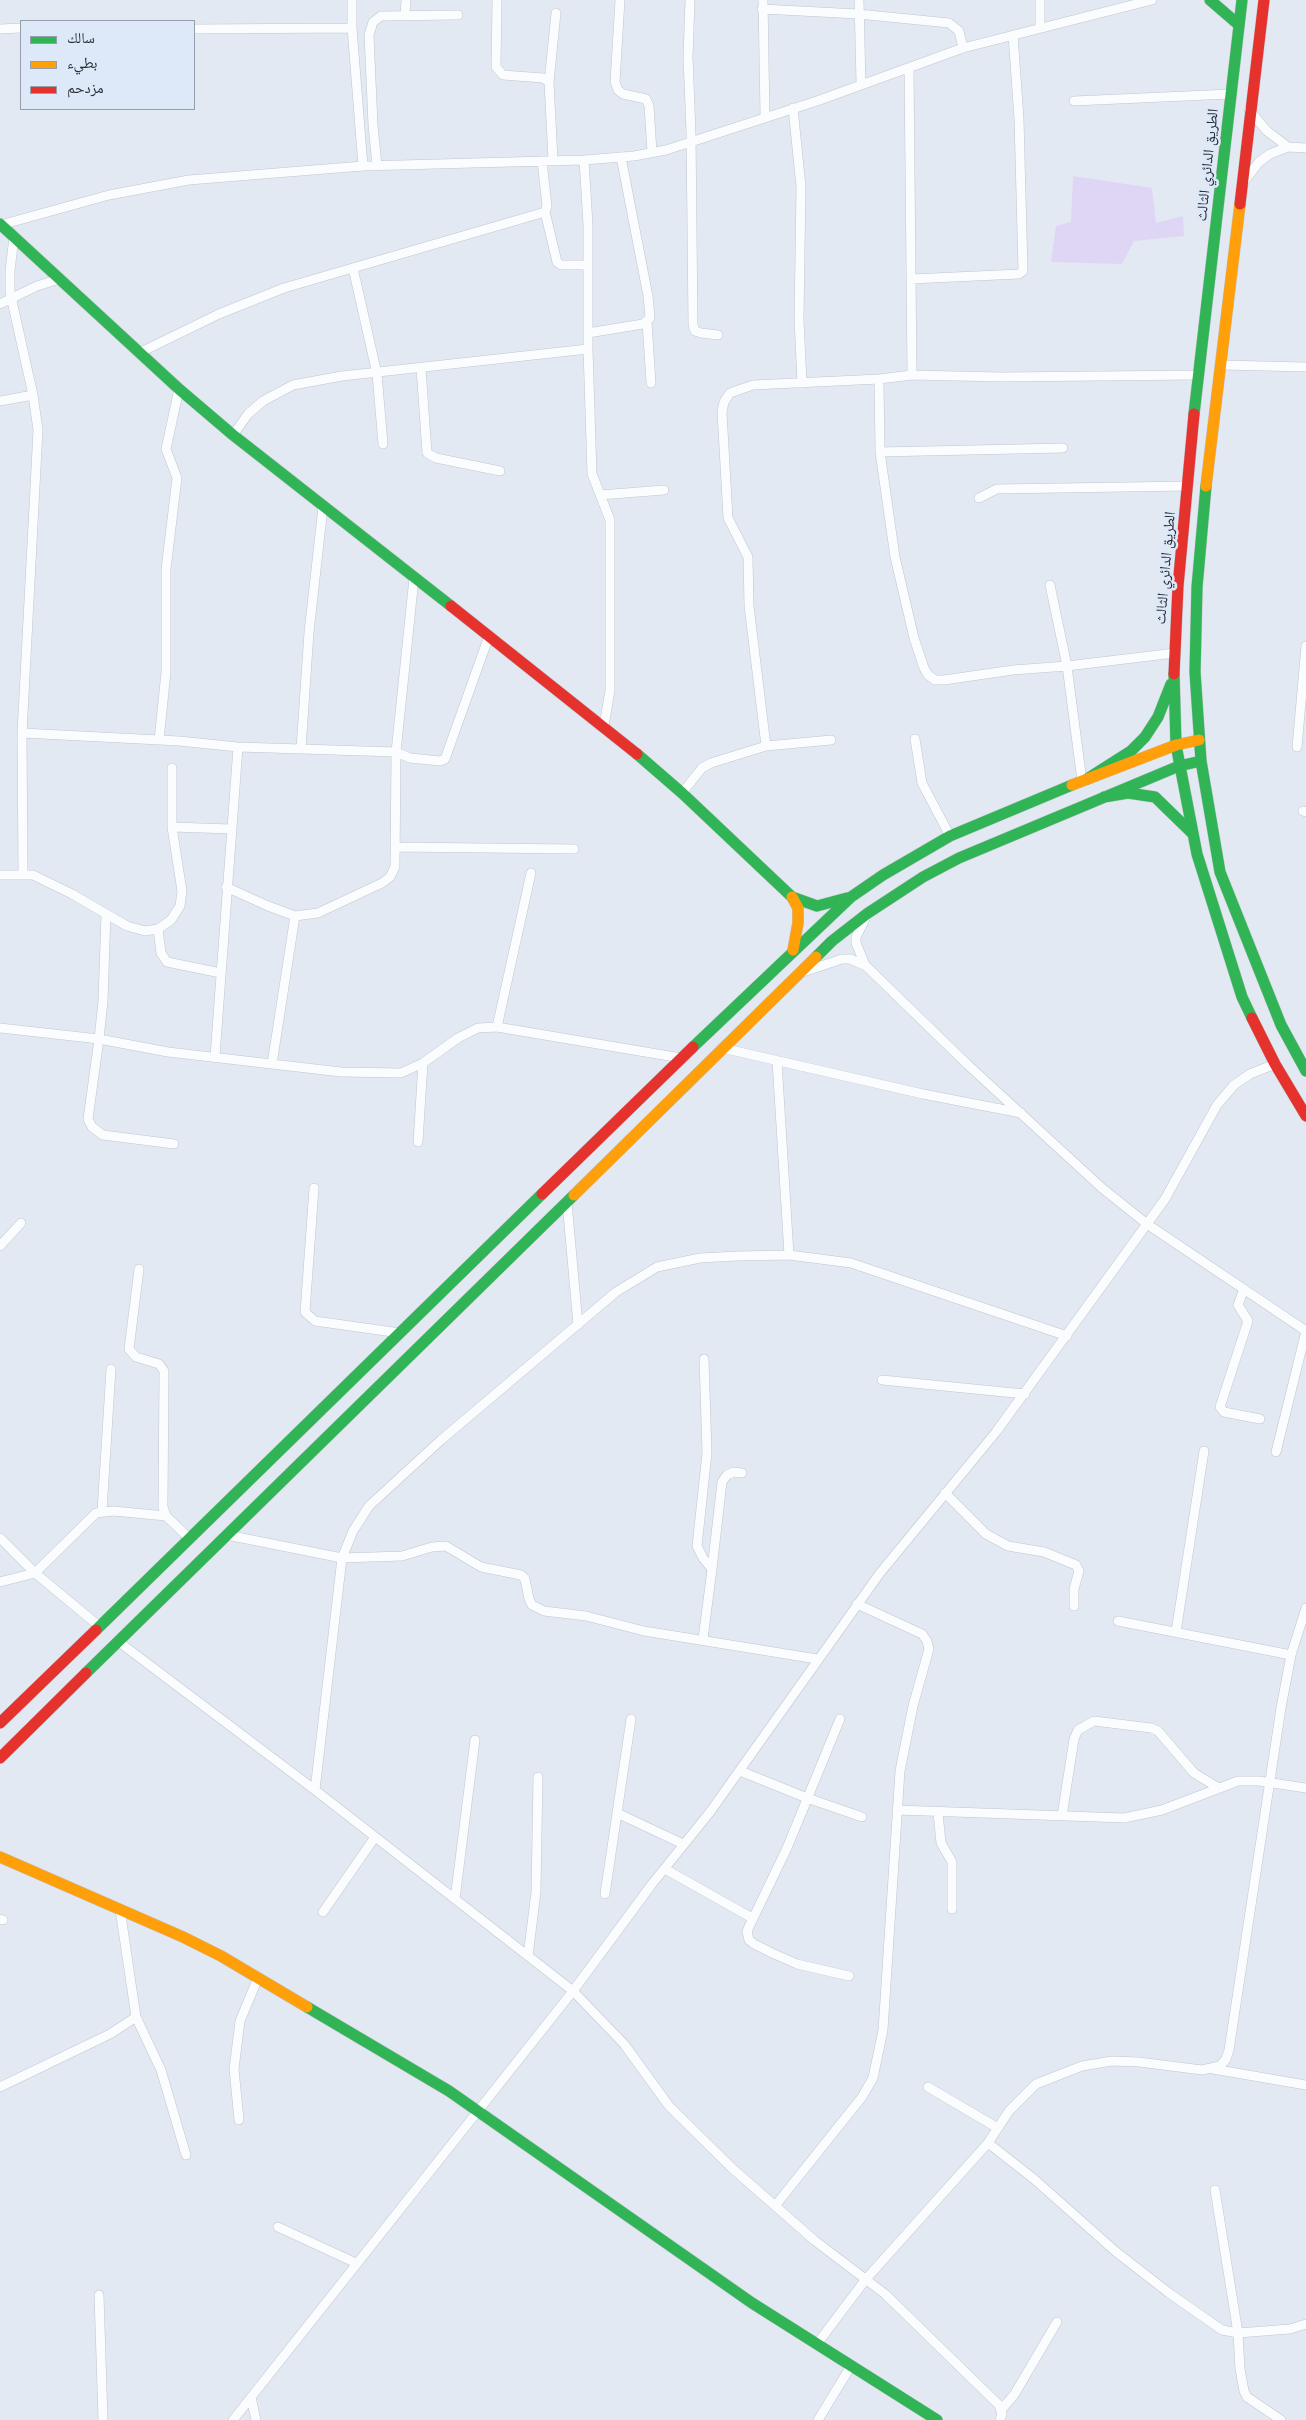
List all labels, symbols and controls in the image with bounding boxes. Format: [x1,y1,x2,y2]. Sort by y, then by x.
legend [20,20,195,110]
text: سالك [67,29,95,47]
text: بطيء [67,54,97,72]
text: مزدحم [67,79,104,97]
street label: الطريق الدائري الثالث [1193,108,1223,222]
street label: الطريق الدائري الثالث [1152,511,1180,625]

